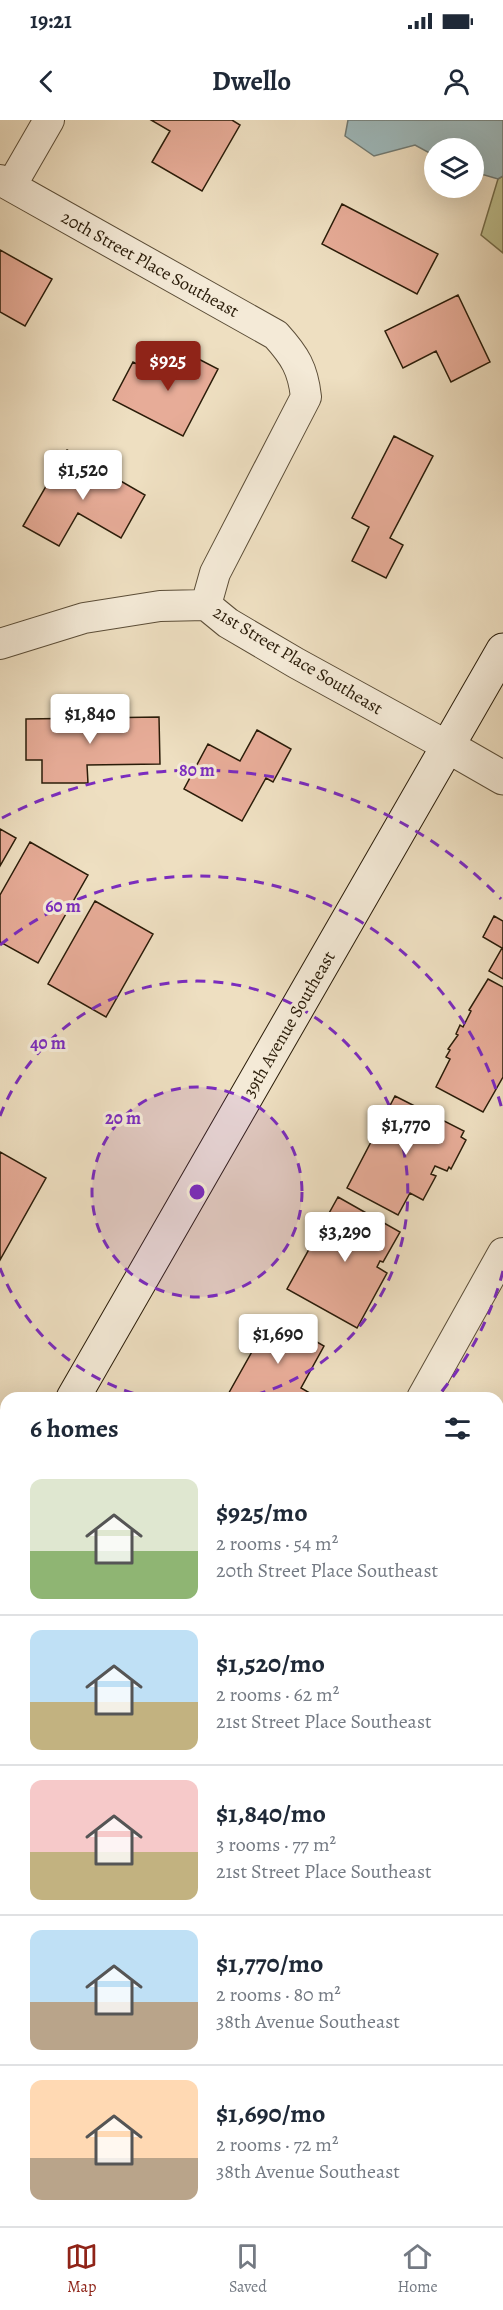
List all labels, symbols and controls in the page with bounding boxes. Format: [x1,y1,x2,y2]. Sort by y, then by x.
text: 19:21 [30,6,72,36]
text: Dwello [212,63,291,99]
icon: back [30,65,63,98]
icon: person [440,65,473,98]
map controls [424,138,484,198]
button: layers [424,138,484,198]
street label: 20th Street Place Southeast [57,205,243,323]
pin: $925 [132,341,204,392]
text: $925 [150,347,186,374]
pin: $1,520 [34,450,132,501]
text: $1,520 [58,456,108,483]
street label: 21st Street Place Southeast [209,600,387,720]
pin: $1,840 [41,694,139,745]
text: $1,840 [65,700,115,727]
text: 80 m [179,758,215,782]
text: 60 m [45,894,81,918]
street label: 39th Avenue Southeast [237,946,341,1101]
text: 40 m [30,1031,66,1055]
pin: $1,770 [357,1105,455,1156]
text: 20 m [105,1106,141,1130]
text: $1,770 [382,1111,431,1138]
centre of rings [187,1182,207,1202]
pin: $3,290 [296,1212,394,1263]
text: $3,290 [319,1218,371,1245]
pin: $1,690 [229,1314,327,1365]
text: $1,690 [253,1320,303,1347]
text: 6 homes [30,1411,119,1446]
icon: filters [441,1412,474,1445]
text: $925/mo [216,1495,308,1530]
icon: home [78,1503,150,1575]
text: 2 rooms · 54 m² [216,1530,338,1557]
text: 20th Street Place Southeast [216,1557,438,1584]
text: $1,520/mo [216,1646,325,1681]
icon: home [78,1654,150,1726]
text: 2 rooms · 62 m² [216,1681,339,1708]
text: 21st Street Place Southeast [216,1708,432,1735]
text: $1,840/mo [216,1796,326,1831]
icon: home [78,1804,150,1876]
text: 3 rooms · 77 m² [216,1831,336,1858]
text: 21st Street Place Southeast [216,1858,432,1885]
text: $1,770/mo [216,1946,323,1981]
icon: home [78,1954,150,2026]
text: 2 rooms · 80 m² [216,1981,341,2008]
text: 38th Avenue Southeast [216,2008,400,2035]
text: $1,690/mo [216,2096,325,2131]
icon: home [78,2104,150,2176]
text: 2 rooms · 72 m² [216,2131,338,2158]
text: 38th Avenue Southeast [216,2158,400,2185]
tab: Map [65,2240,98,2298]
tab: Saved [229,2240,267,2298]
tab: Home [397,2240,438,2298]

